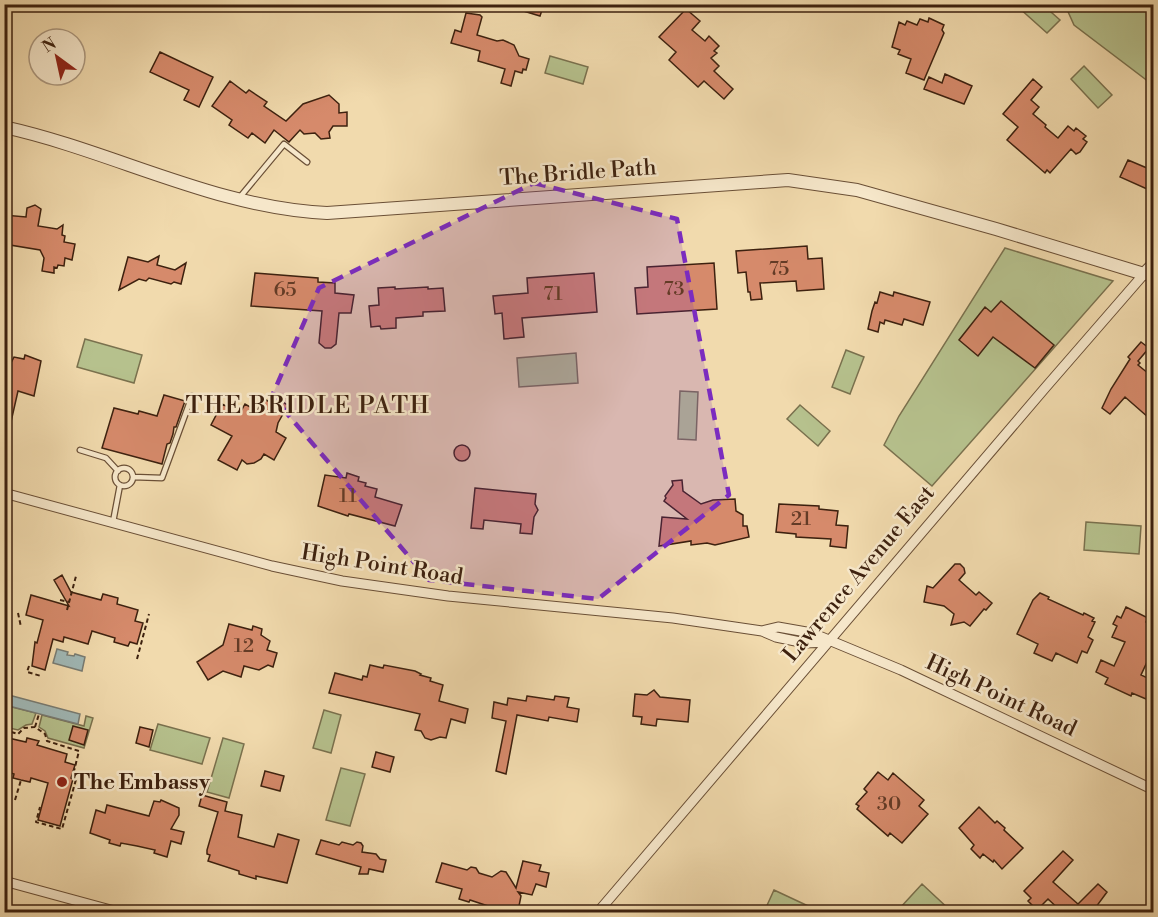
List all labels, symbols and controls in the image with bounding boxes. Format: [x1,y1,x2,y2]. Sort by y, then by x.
north arrow [27,27,87,87]
text: N [39,33,60,57]
street label: The Bridle Path [499,154,657,192]
house number: 75 [769,257,789,282]
house number: 73 [664,277,684,302]
house number: 65 [273,278,297,303]
house number: 71 [543,282,563,307]
district label: THE BRIDLE PATH [186,391,430,421]
street label: Lawrence Avenue East [777,480,941,668]
house number: 11 [339,484,357,509]
house number: 21 [791,507,812,532]
street label: High Point Road [299,539,465,591]
house number: 12 [234,634,254,659]
street label: High Point Road [921,649,1081,743]
place label: The Embassy [74,769,211,796]
marker: The Embassy [55,775,69,789]
house number: 30 [877,792,901,817]

